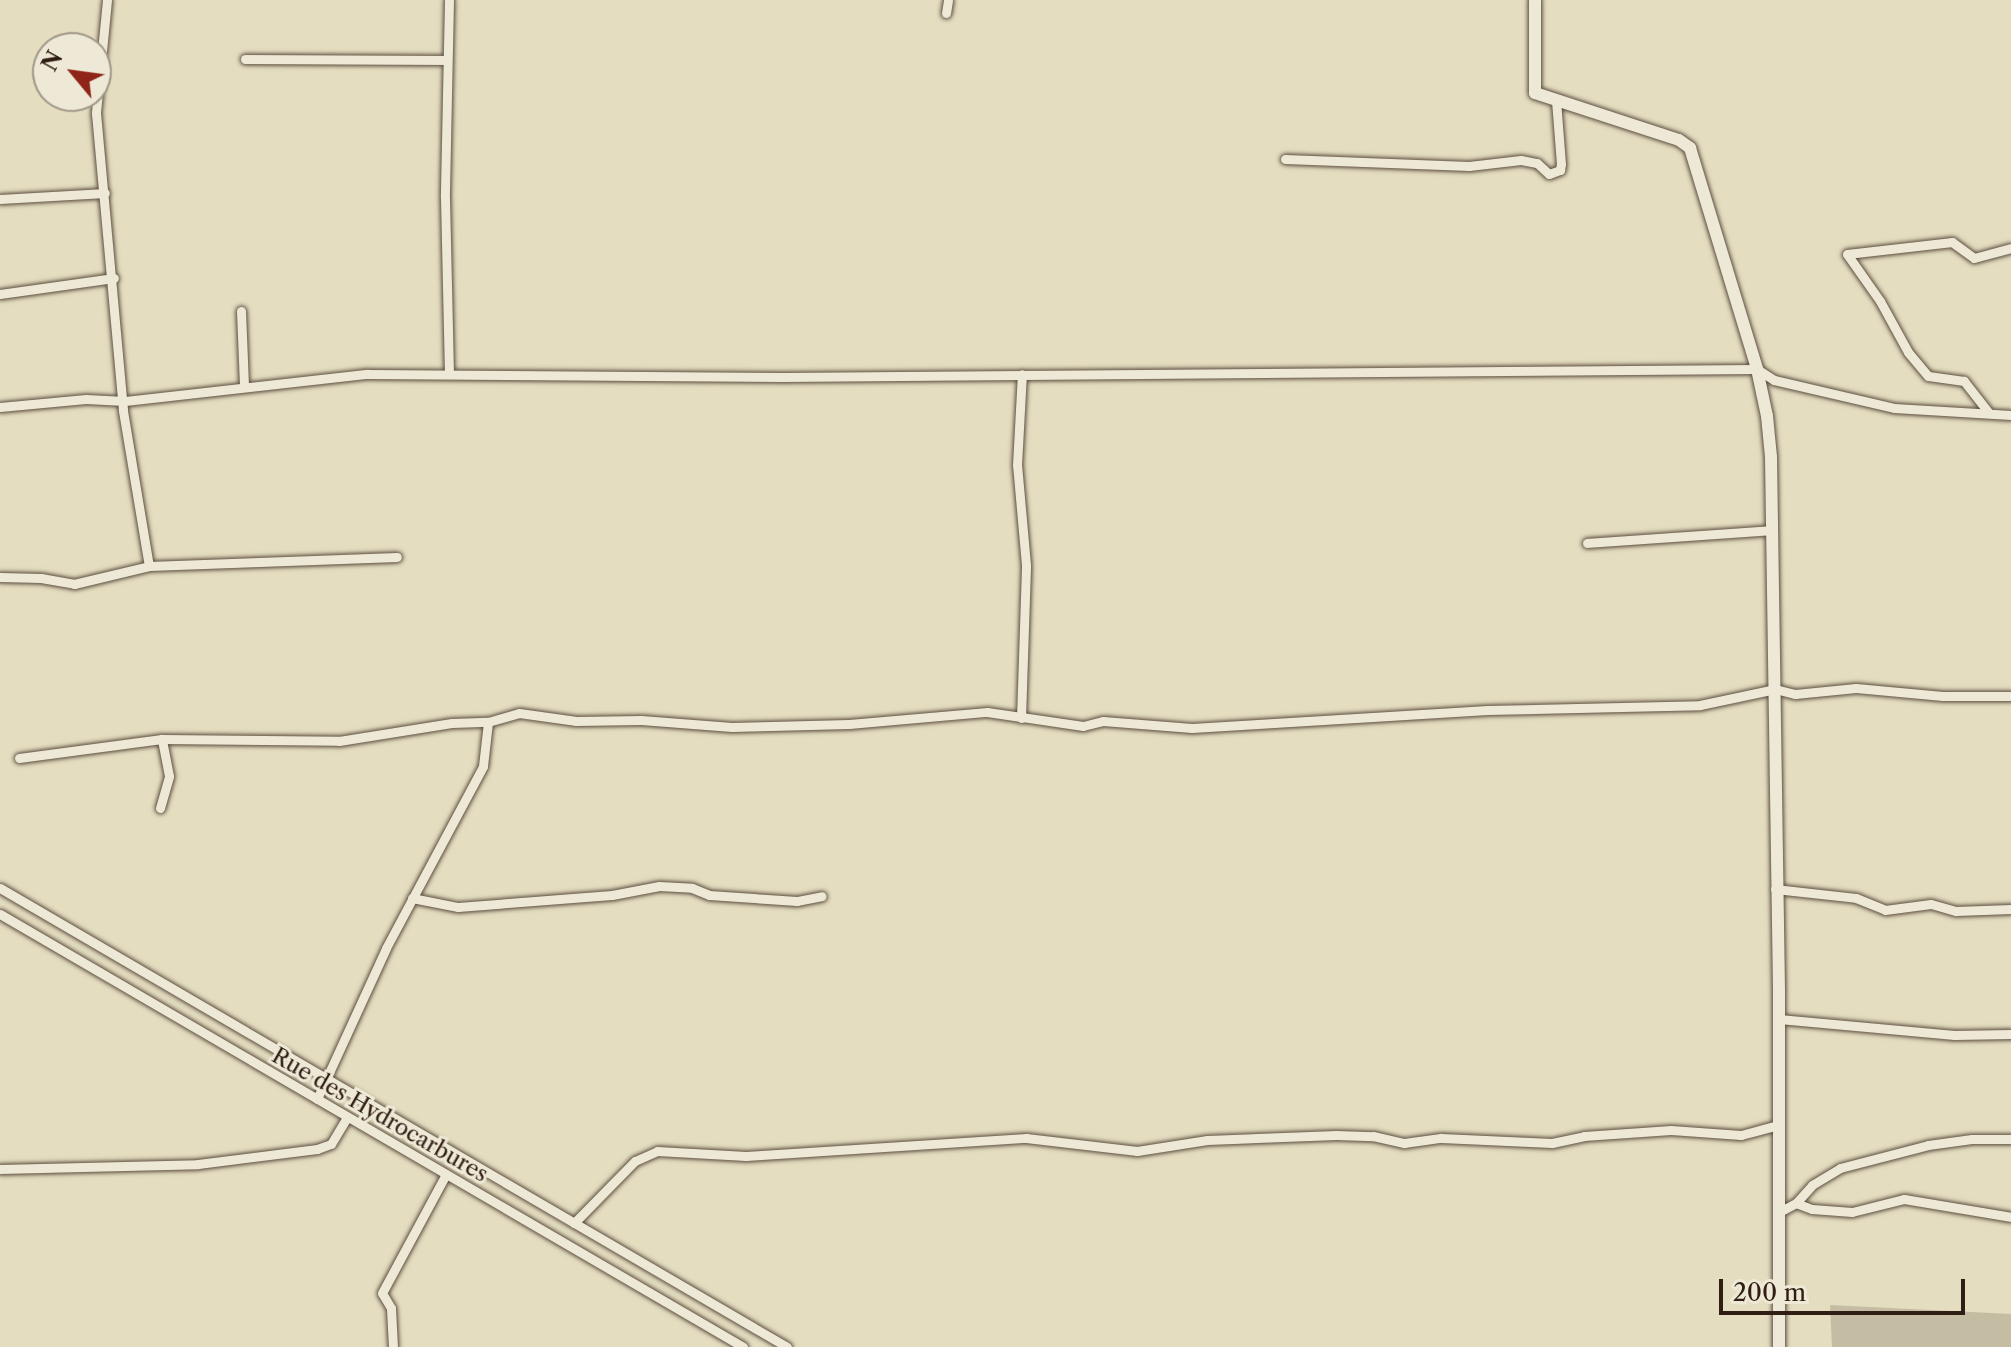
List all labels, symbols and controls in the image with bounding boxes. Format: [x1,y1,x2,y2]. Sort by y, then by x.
north arrow [32,32,112,112]
text: N [36,46,69,76]
street label: Rue des Hydrocarbures [267,1042,493,1188]
scale bar [1723,1263,1969,1313]
text: 200 m [1733,1278,1806,1307]

